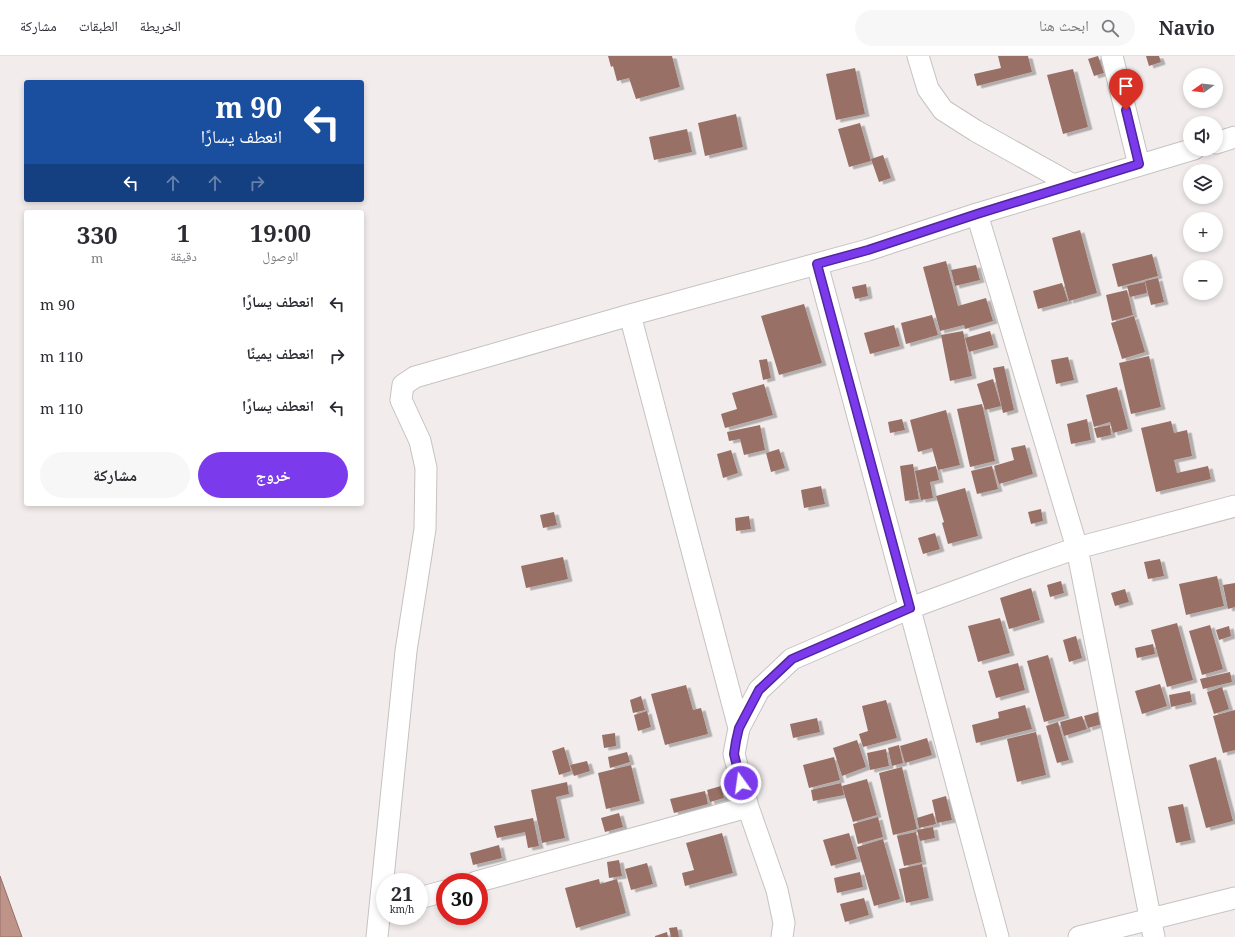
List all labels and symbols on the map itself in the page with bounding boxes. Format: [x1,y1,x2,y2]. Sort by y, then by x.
north arrow [1183,68,1223,108]
pin [1109,69,1143,110]
position arrow [720,762,762,804]
speed limit sign: 30 [436,873,488,925]

